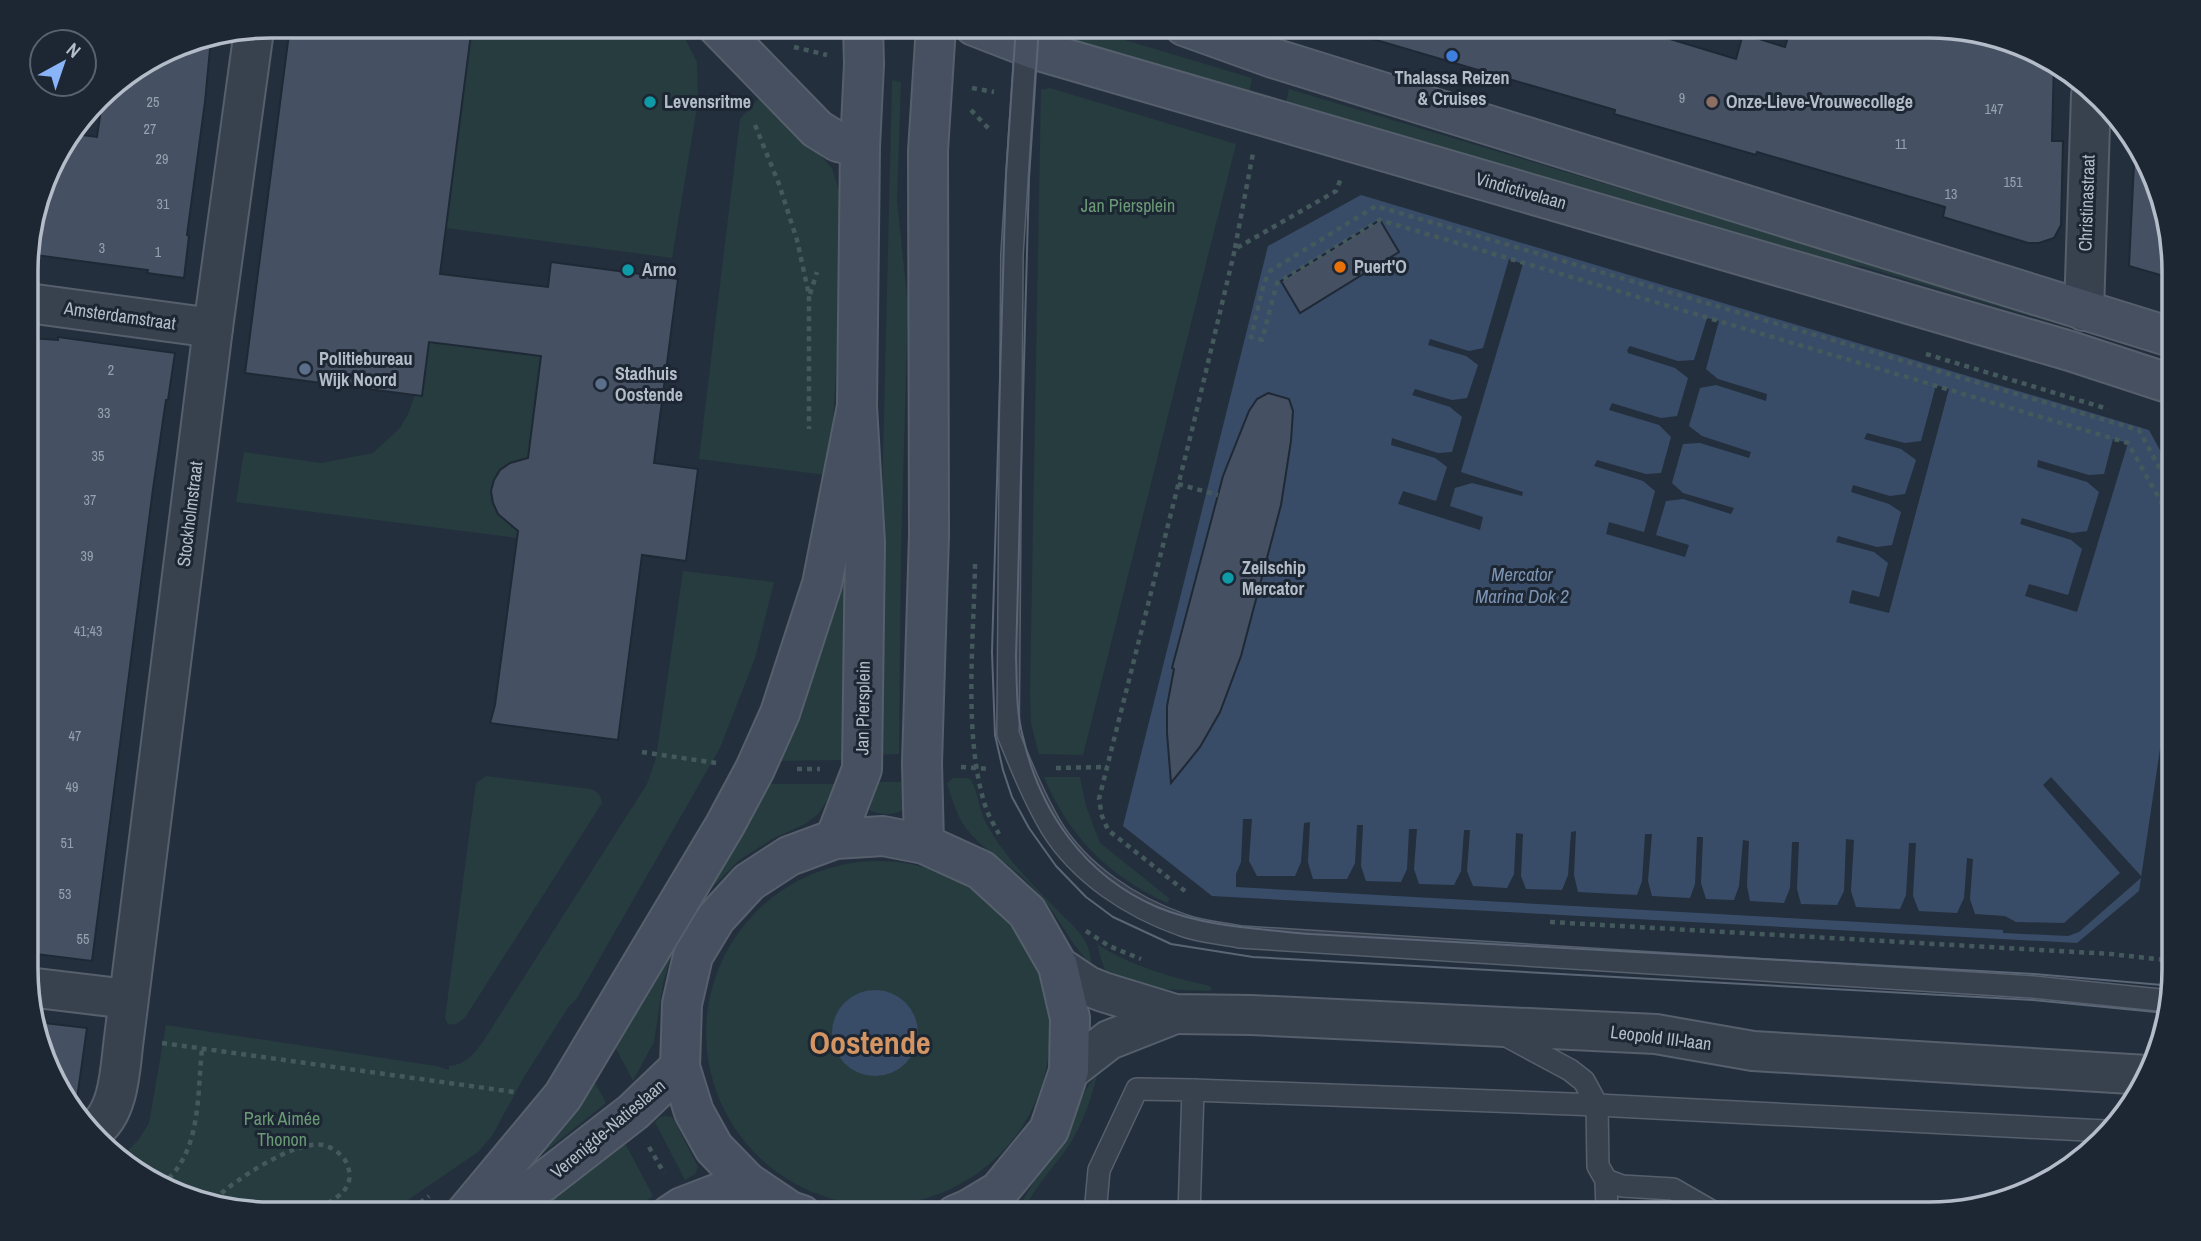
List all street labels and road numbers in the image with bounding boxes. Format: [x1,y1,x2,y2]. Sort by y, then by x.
street label: Christinastraat [2072,154,2101,252]
street label: Vindictivelaan [1473,166,1569,215]
street label: Amsterdamstraat [62,295,177,336]
street label: Stockholmstraat [171,460,208,568]
street label: Jan Piersplein [849,661,876,755]
street label: Leopold III-laan [1609,1019,1713,1056]
street label: Verenigde-Natieslaan [545,1073,670,1184]

